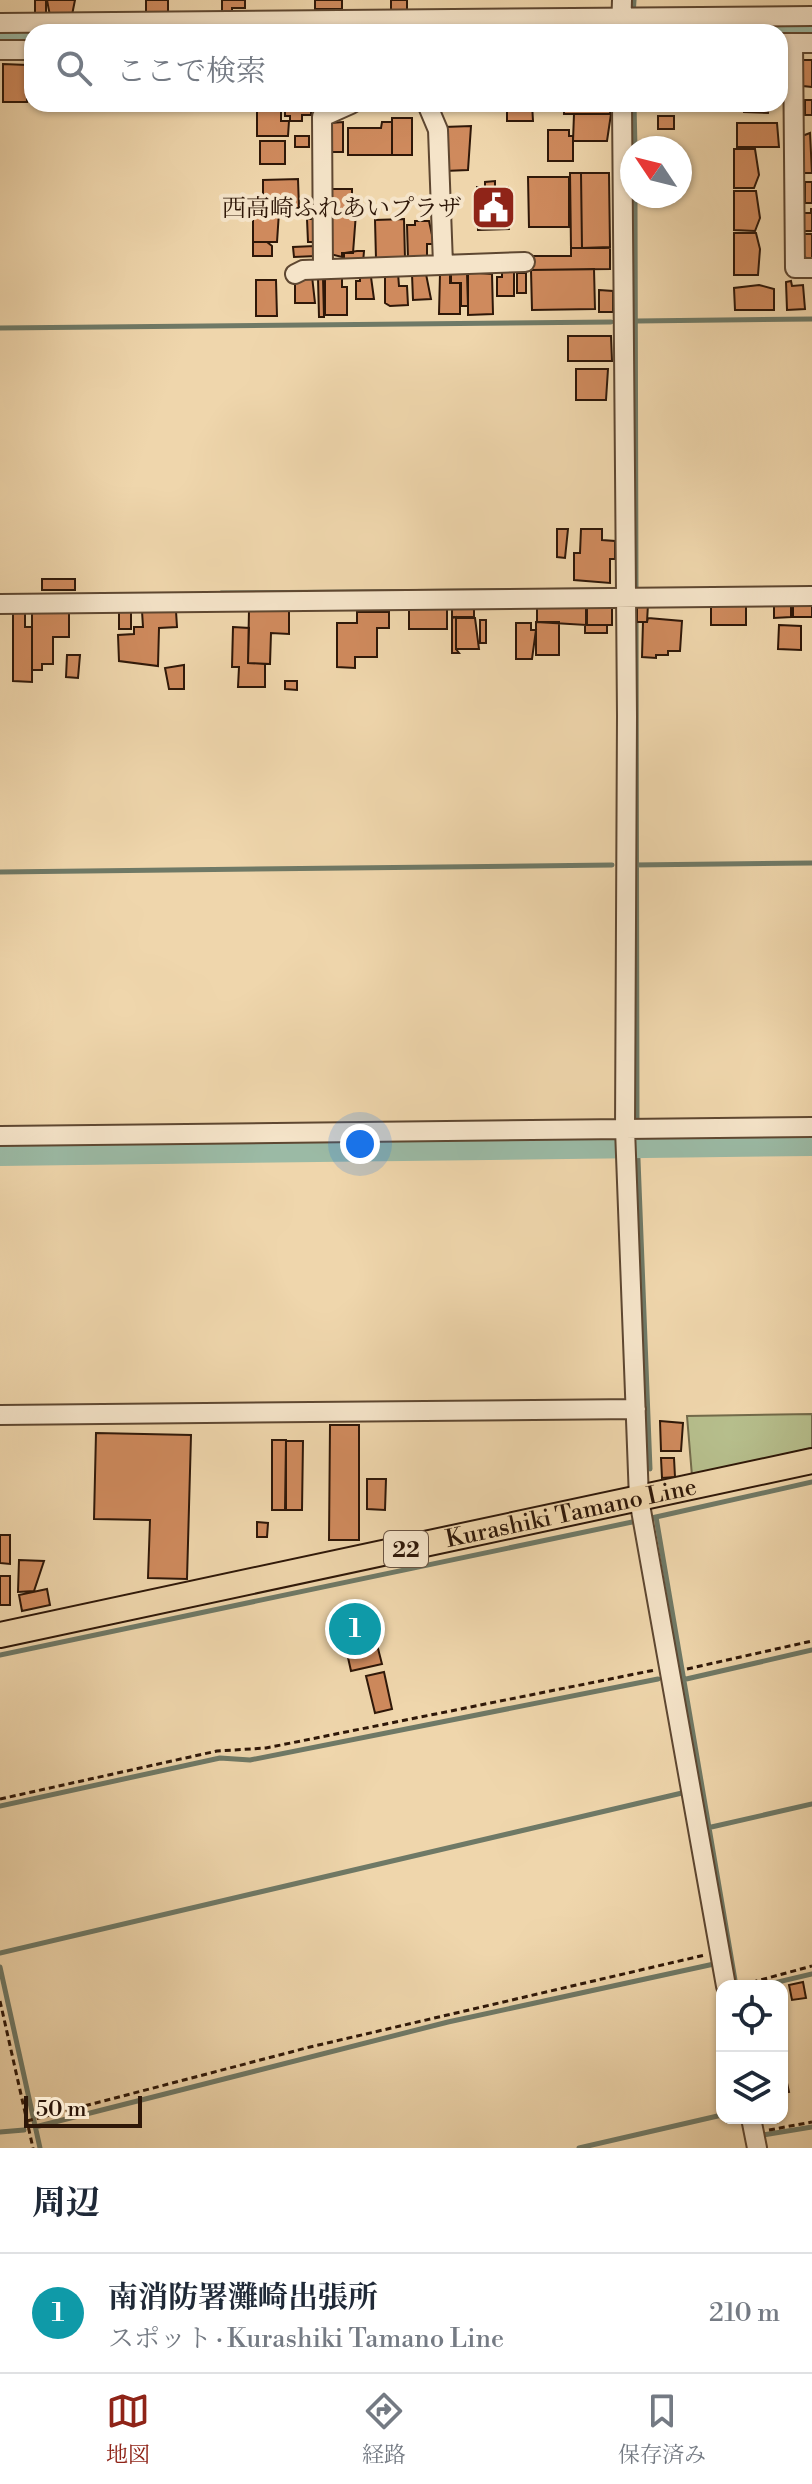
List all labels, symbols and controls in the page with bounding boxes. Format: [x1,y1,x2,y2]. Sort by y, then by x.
search box [24,24,788,112]
icon: search [52,46,96,90]
text: ここで検索 [116,53,266,91]
north arrow [620,136,692,208]
public building icon: 西高崎ふれあいプラザ [469,184,517,232]
place label: 西高崎ふれあいプラザ [222,194,462,224]
your location [340,1124,380,1164]
street label: Kurashiki Tamano Line [443,1472,700,1555]
road number: 22 [384,1531,428,1567]
pin: 1 [329,1599,381,1659]
map controls [716,1980,788,2124]
button: locate [716,1980,788,2052]
button: layers [716,2052,788,2124]
scale bar [24,2092,142,2128]
text: 50 m [36,2096,87,2123]
text: 周辺 [32,2183,100,2225]
text: 南消防署灘崎出張所 [108,2279,378,2317]
text: 1 [52,2297,64,2329]
text: 210 m [709,2297,780,2329]
text: スポット · Kurashiki Tamano Line [108,2323,504,2355]
tab: 地図 [106,2389,150,2469]
tab: 経路 [362,2389,406,2469]
tab: 保存済み [618,2389,706,2469]

